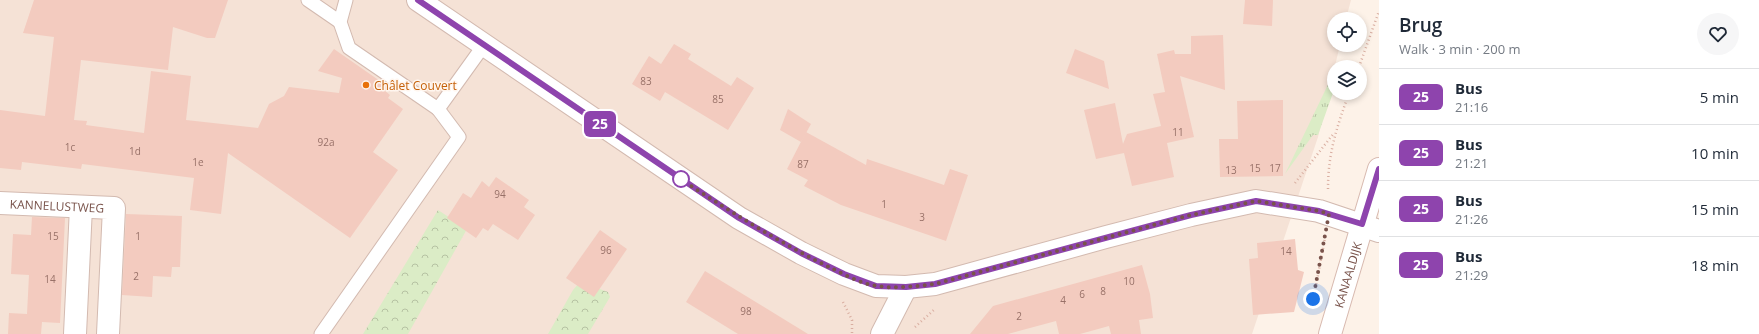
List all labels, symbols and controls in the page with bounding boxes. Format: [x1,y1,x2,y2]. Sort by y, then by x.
map controls [1327,12,1367,100]
button: locate [1327,12,1367,52]
text: Brug [1399,12,1442,38]
button: heart [1697,13,1739,55]
text: Walk · 3 min · 200 m [1399,40,1521,58]
button: layers [1327,60,1367,100]
house number: 83 [640,74,652,88]
place label: Châlet Couvert [374,77,457,94]
text: Bus [1455,78,1482,98]
marker: Châlet Couvert [361,80,371,90]
text: 25 [1413,87,1429,106]
text: 5 min [1700,87,1739,107]
house number: 85 [712,92,724,106]
text: 21:16 [1455,98,1488,116]
line badge: 25 [582,111,618,137]
text: 25 [592,114,608,133]
house number: 11 [1172,125,1184,139]
text: Bus [1455,134,1482,154]
house number: 92a [318,135,335,149]
house number: 1c [65,140,75,154]
text: 25 [1413,143,1429,162]
text: 10 min [1691,143,1739,163]
house number: 1d [129,144,141,158]
text: 21:21 [1455,154,1488,172]
house number: 1e [192,155,204,169]
house number: 87 [797,157,809,171]
house number: 15 [1249,161,1261,175]
house number: 17 [1269,161,1281,175]
house number: 13 [1225,163,1237,177]
unlabelled marker [672,170,690,188]
house number: 94 [494,187,506,201]
text: Bus [1455,190,1482,210]
street label: KANNELUSTWEG [9,195,104,216]
house number: 1 [881,197,887,211]
text: 25 [1413,199,1429,218]
text: 15 min [1691,199,1739,219]
house number: 3 [919,210,925,224]
text: 21:26 [1455,210,1488,228]
house number: 15 [47,229,59,243]
house number: 1 [135,229,141,243]
street label: KANAALDIJK [1330,239,1366,310]
house number: 96 [600,243,612,257]
house number: 14 [1280,244,1292,258]
text: Bus [1455,246,1482,266]
text: 25 [1413,255,1429,274]
text: 18 min [1691,255,1739,275]
text: 21:29 [1455,266,1488,284]
house number: 2 [133,269,139,283]
house number: 14 [44,272,56,286]
house number: 10 [1123,274,1135,288]
house number: 8 [1100,284,1106,298]
house number: 6 [1079,287,1085,301]
your location [1303,289,1323,309]
house number: 4 [1060,293,1066,307]
house number: 98 [740,304,752,318]
house number: 2 [1016,309,1022,323]

